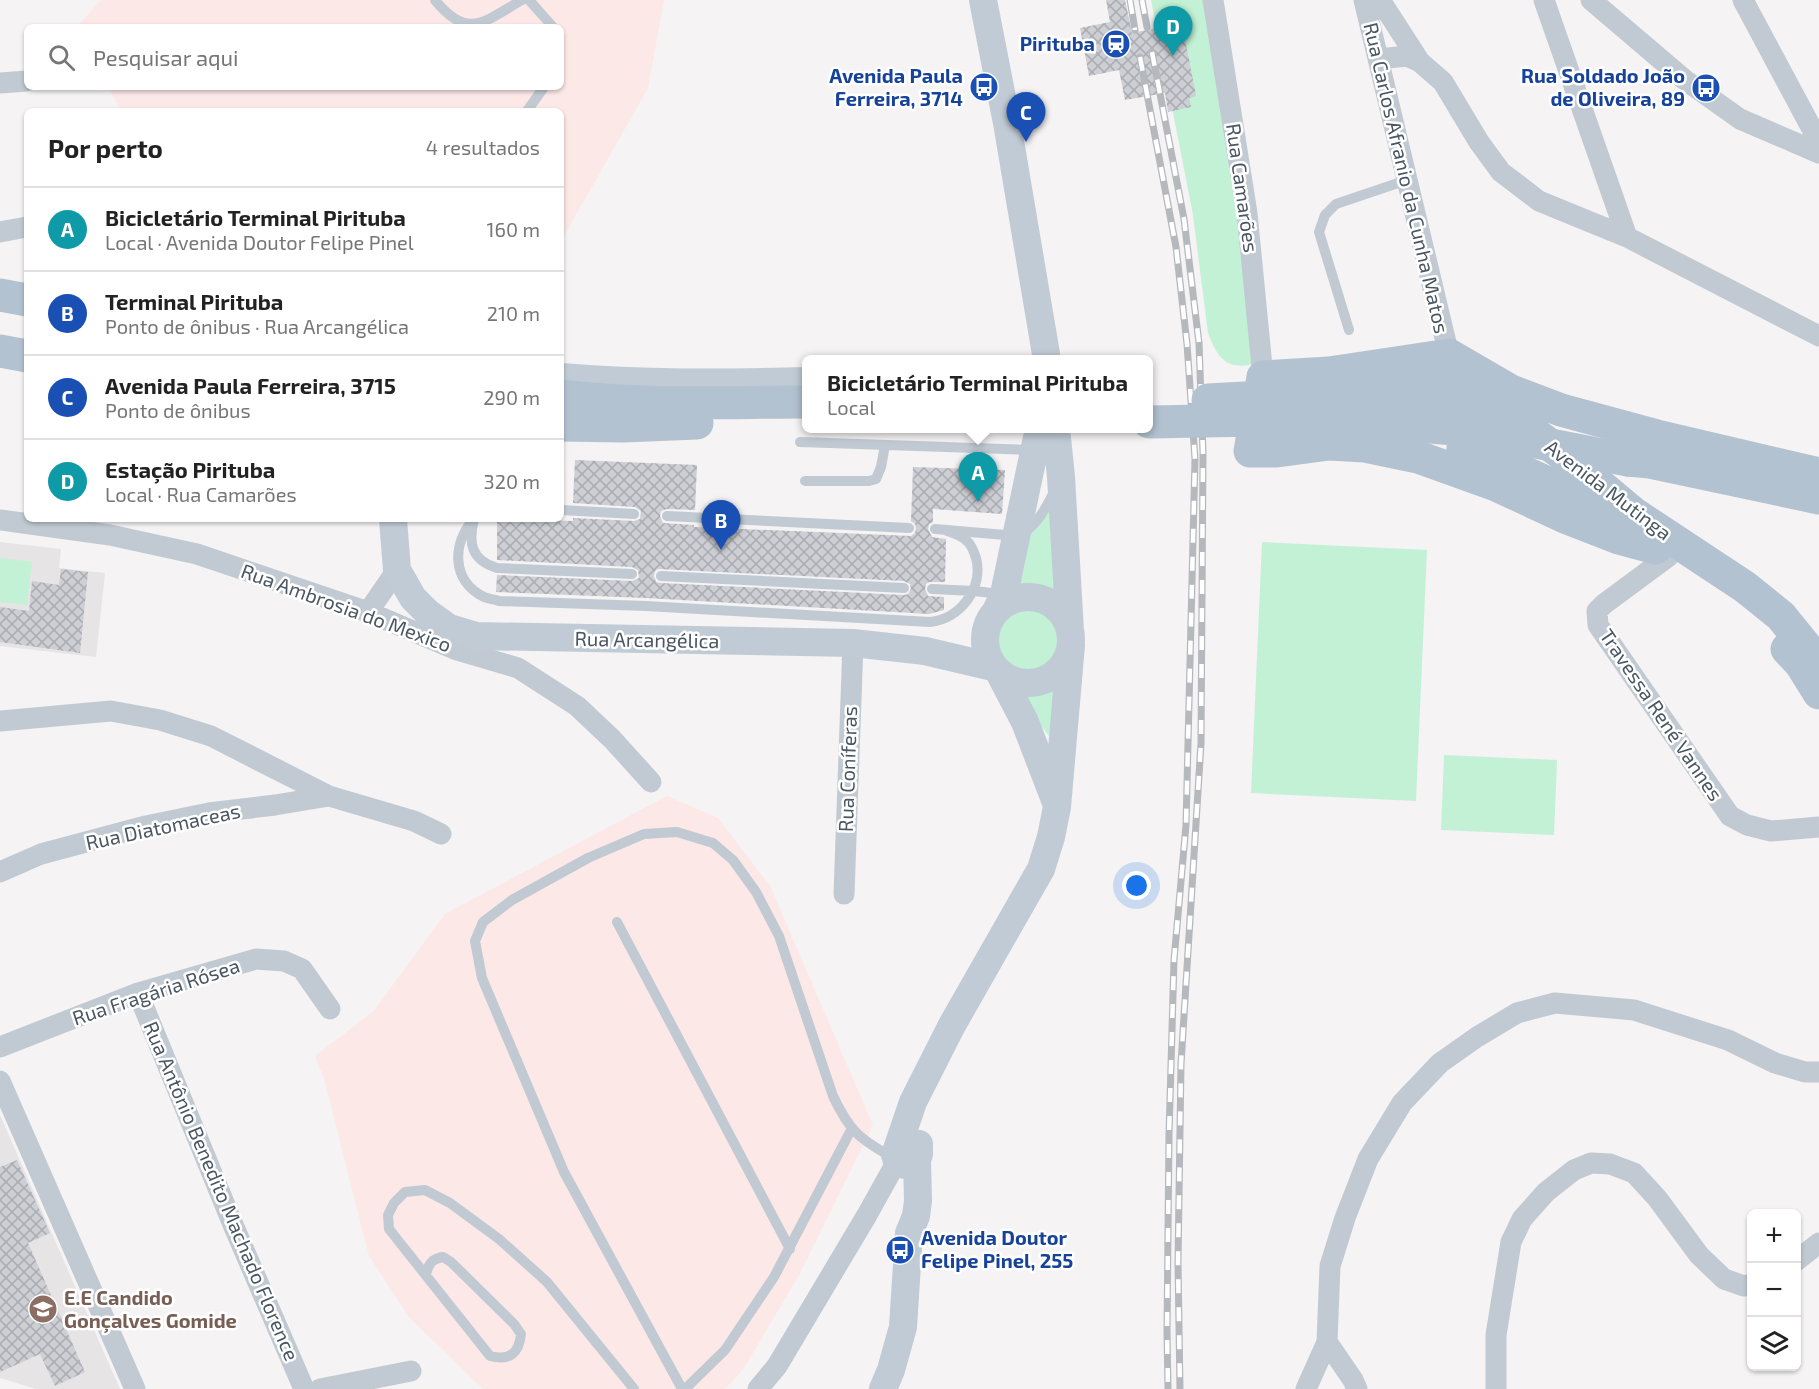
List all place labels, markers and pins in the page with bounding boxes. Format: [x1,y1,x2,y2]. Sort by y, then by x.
pin: D [1154,7,1192,56]
station icon: Pirituba [1100,28,1132,60]
place label: Pirituba [1020,31,1095,55]
place label: Avenida Paula Ferreira, 3714 [829,63,963,110]
place label: Rua Soldado João de Oliveira, 89 [1521,63,1685,110]
bus stop icon: Avenida Paula Ferreira, 3714 [968,71,1000,103]
bus stop icon: Rua Soldado João de Oliveira, 89 [1690,72,1722,104]
pin: C [1006,92,1046,142]
pin: A [958,452,998,502]
pin: B [702,500,740,550]
place label: Avenida Doutor Felipe Pinel, 255 [921,1225,1073,1272]
bus stop icon: Avenida Doutor Felipe Pinel, 255 [884,1234,916,1266]
place label: E.E Candido Gonçalves Gomide [64,1285,237,1333]
school or university icon: E.E Candido Gonçalves Gomide [27,1293,59,1325]

